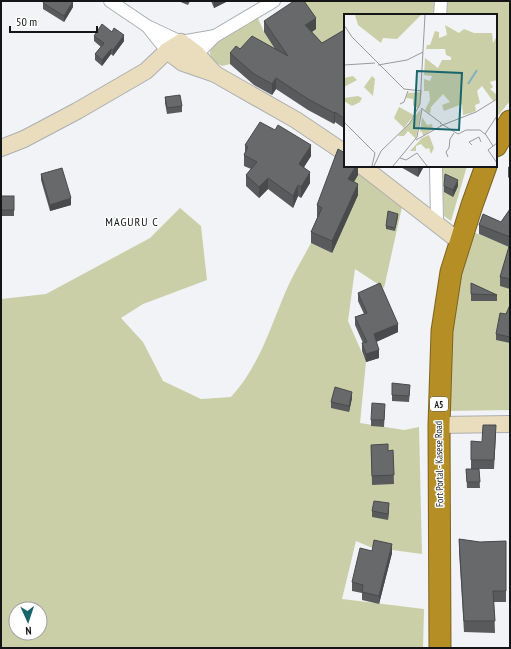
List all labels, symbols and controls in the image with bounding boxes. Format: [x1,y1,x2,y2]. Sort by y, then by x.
scale bar [10,8,97,34]
text: 50 m [16,14,37,29]
inset map [344,14,497,167]
district label: MAGURU C [105,214,159,229]
road number: A5 [430,397,448,411]
street label: Fort Portal - Kasese Road [432,421,446,507]
north arrow [8,601,48,641]
text: N [25,624,32,638]

